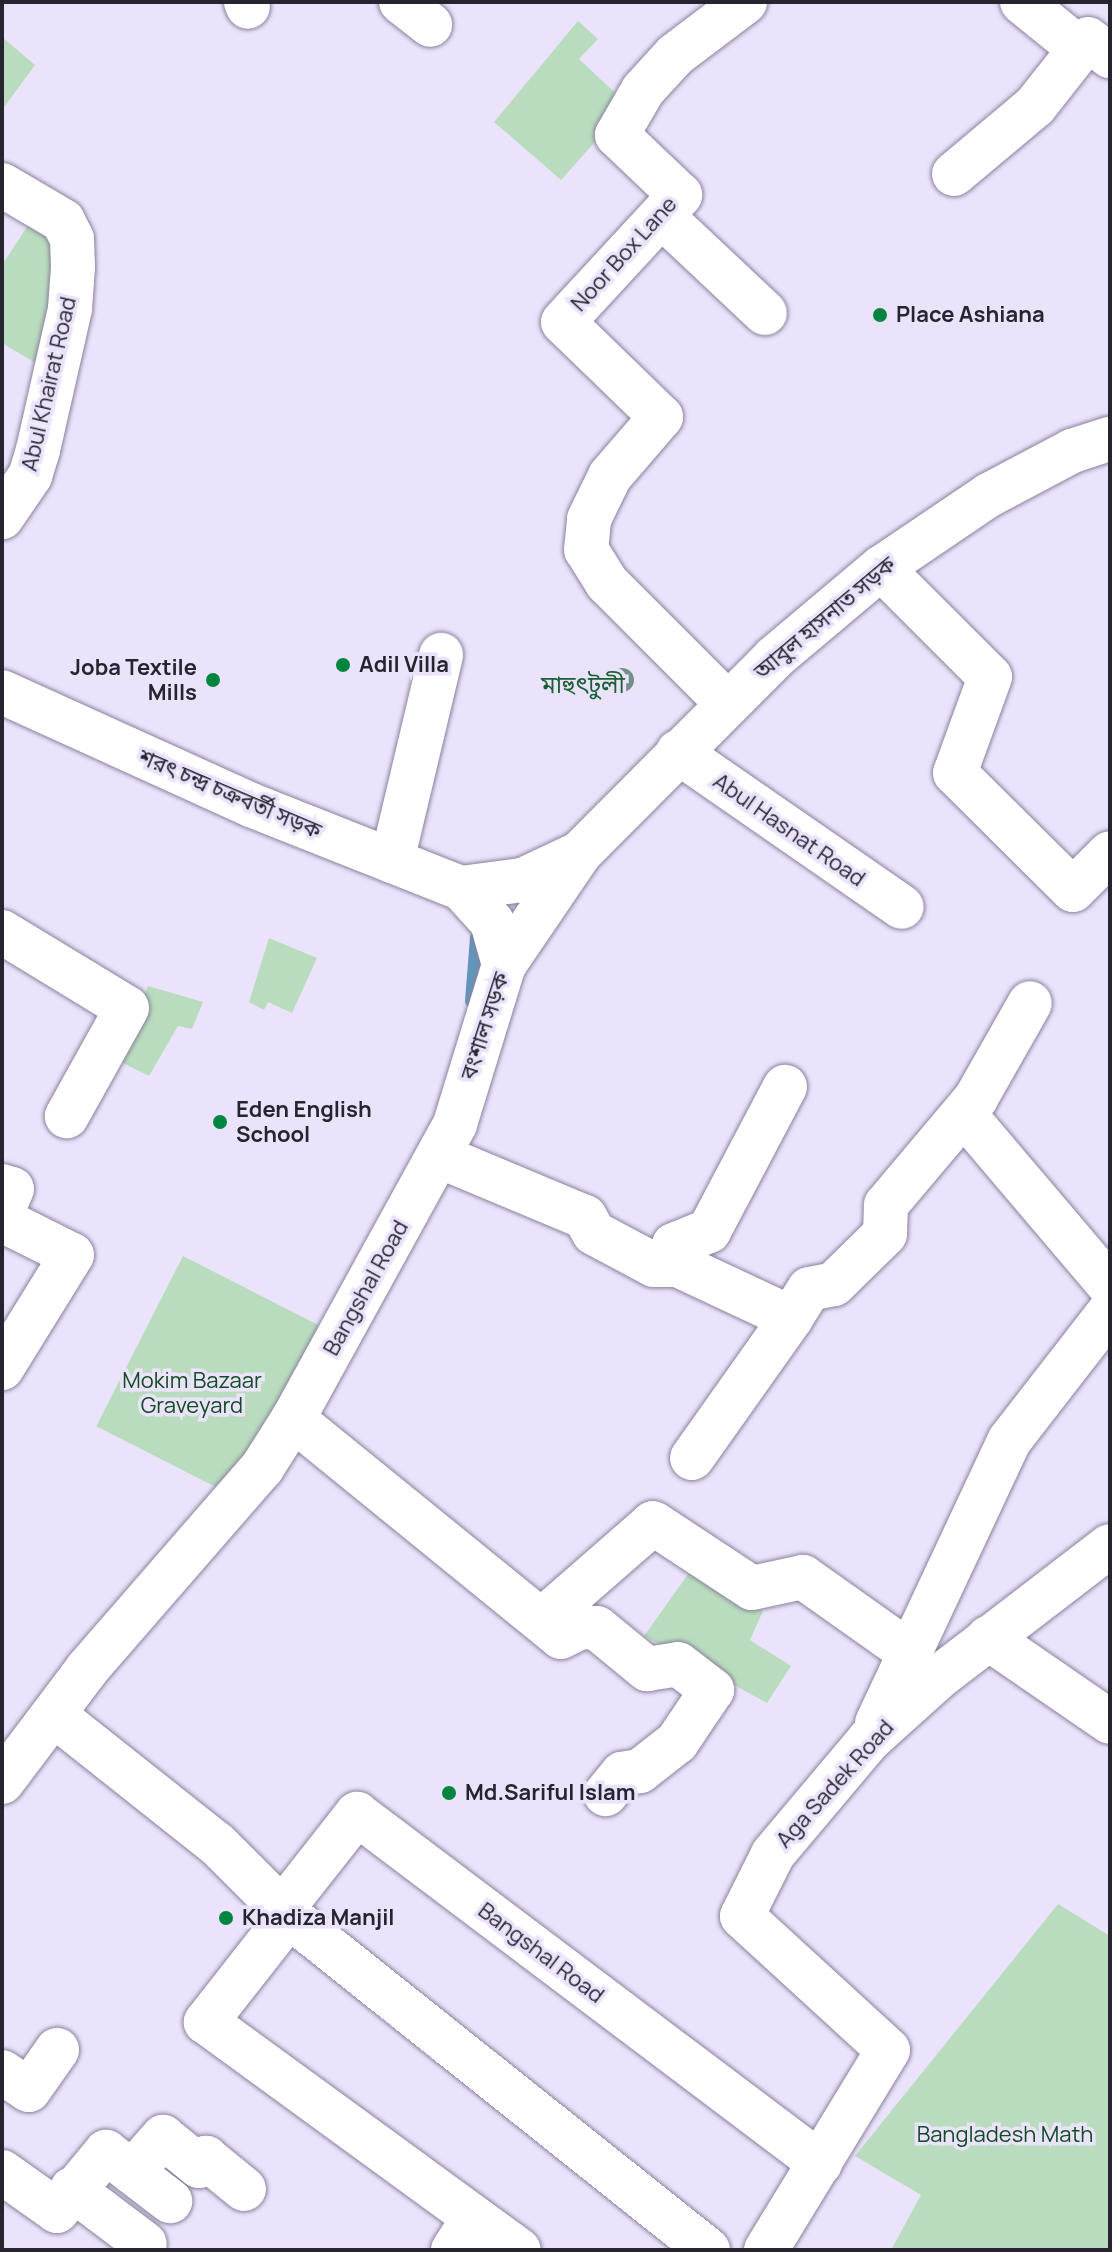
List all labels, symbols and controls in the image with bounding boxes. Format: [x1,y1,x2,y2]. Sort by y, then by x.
street label: Noor Box Lane [566,191,682,317]
street label: Abul Khairat Road [16,294,82,474]
place label: Place Ashiana [896,302,1045,328]
marker: Place Ashiana [871,306,889,324]
street label: আবুল হাসনাত সড়ক [749,551,901,685]
place label: Adil Villa [359,652,449,678]
place label: Joba Textile Mills [70,654,197,706]
marker: Adil Villa [334,656,352,674]
district label: মাহুৎটুলী [541,670,625,698]
marker: Joba Textile Mills [204,671,222,689]
street label: শরৎ চন্দ্র চক্রবর্তী সড়ক [135,744,325,844]
street label: Abul Hasnat Road [708,768,870,892]
street label: বংশাল সড়ক [455,969,515,1083]
place label: Eden English School [236,1096,372,1148]
marker: Eden English School [211,1113,229,1131]
street label: Bangshal Road [318,1216,414,1360]
park label: Mokim Bazaar Graveyard [122,1367,262,1418]
street label: Aga Sadek Road [771,1715,899,1853]
place label: Md.Sariful Islam [465,1780,635,1806]
marker: Md.Sariful Islam [440,1784,458,1802]
street label: Bangshal Road [473,1897,609,2009]
place label: Khadiza Manjil [242,1905,394,1931]
marker: Khadiza Manjil [217,1909,235,1927]
park label: Bangladesh Math [917,2122,1093,2148]

